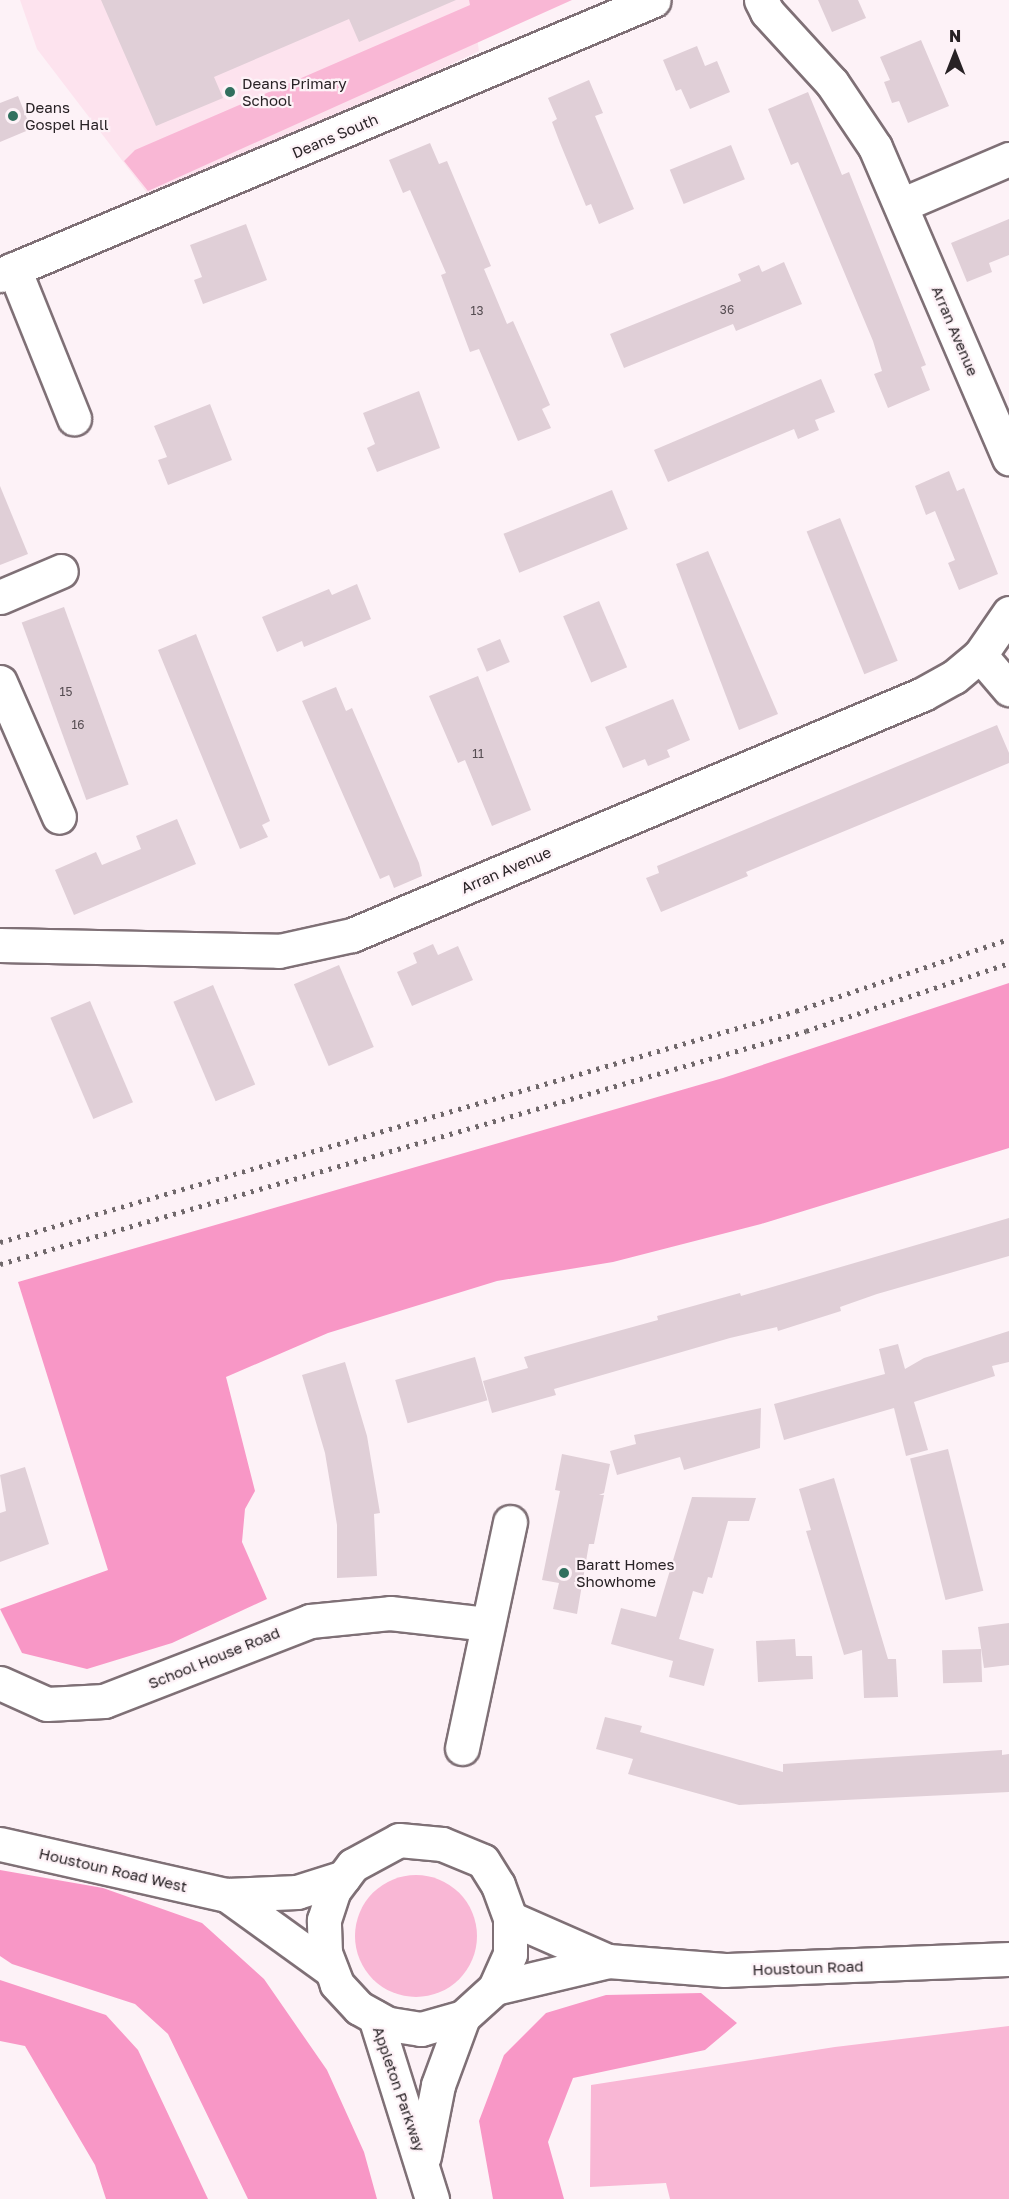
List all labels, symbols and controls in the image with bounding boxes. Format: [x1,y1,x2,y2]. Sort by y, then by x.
north arrow [925,24,985,84]
text: N [949,26,961,46]
place label: Deans Primary School [242,74,347,109]
marker: Deans Primary School [223,85,237,99]
place label: Deans Gospel Hall [25,98,108,133]
marker: Deans Gospel Hall [6,109,20,123]
street label: Deans South [289,110,381,162]
street label: Arran Avenue [928,283,982,379]
house number: 36 [720,303,734,317]
house number: 13 [471,304,483,318]
house number: 15 [60,685,72,699]
house number: 16 [71,718,85,732]
house number: 11 [472,747,484,761]
street label: Arran Avenue [458,843,554,897]
place label: Baratt Homes Showhome [576,1555,674,1590]
marker: Baratt Homes Showhome [557,1566,571,1580]
street label: School House Road [146,1623,282,1693]
street label: Houstoun Road West [37,1844,189,1896]
street label: Houstoun Road [752,1957,864,1979]
street label: Appleton Parkway [369,2024,429,2154]

